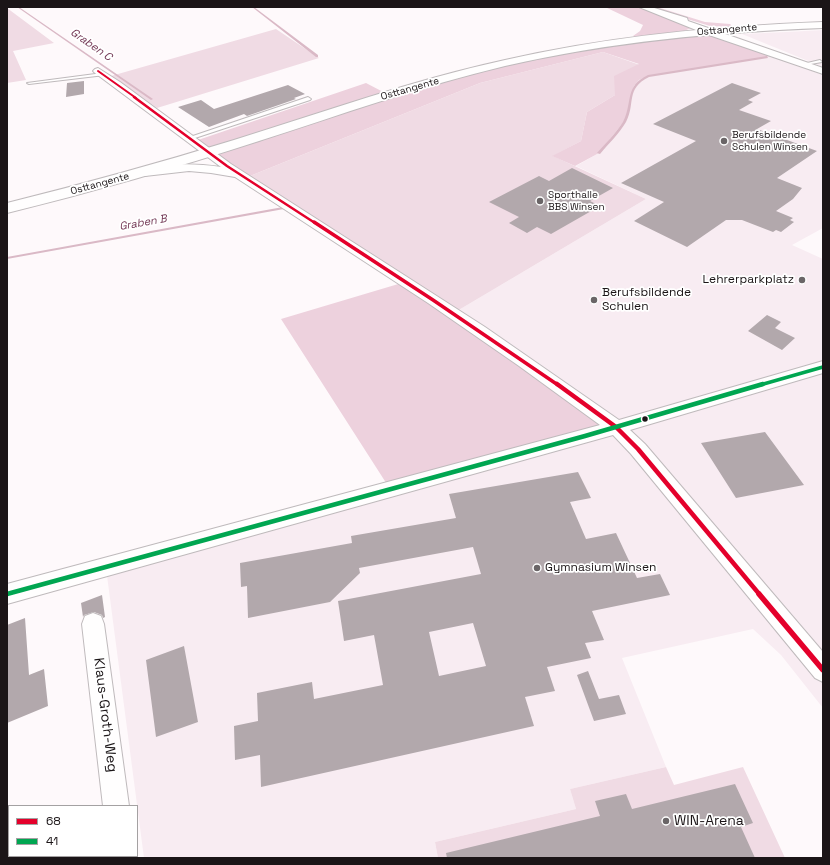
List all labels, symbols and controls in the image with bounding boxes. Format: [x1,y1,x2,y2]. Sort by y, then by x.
street label: Osttangente [696,21,758,39]
water label: Graben C [68,26,114,64]
street label: Osttangente [379,75,441,103]
place label: Berufsbildende Schulen Winsen [732,129,808,152]
marker: Berufsbildende Schulen Winsen [719,136,729,146]
street label: Osttangente [69,170,131,198]
place label: Sporthalle BBS Winsen [548,189,605,212]
marker: Sporthalle BBS Winsen [535,196,545,206]
water label: Graben B [118,212,168,234]
place label: Lehrerparkplatz [703,273,794,287]
marker: Lehrerparkplatz [797,275,807,285]
place label: Berufsbildende Schulen [602,286,691,314]
marker: Berufsbildende Schulen [589,295,599,305]
unlabelled marker [640,414,650,424]
place label: Gymnasium Winsen [545,561,656,575]
marker: Gymnasium Winsen [532,563,542,573]
street label: Klaus-Groth-Weg [90,657,120,773]
legend [8,805,138,857]
text: 68 [46,813,61,829]
place label: WIN-Arena [674,813,744,829]
marker: WIN-Arena [661,816,671,826]
text: 41 [46,833,58,849]

